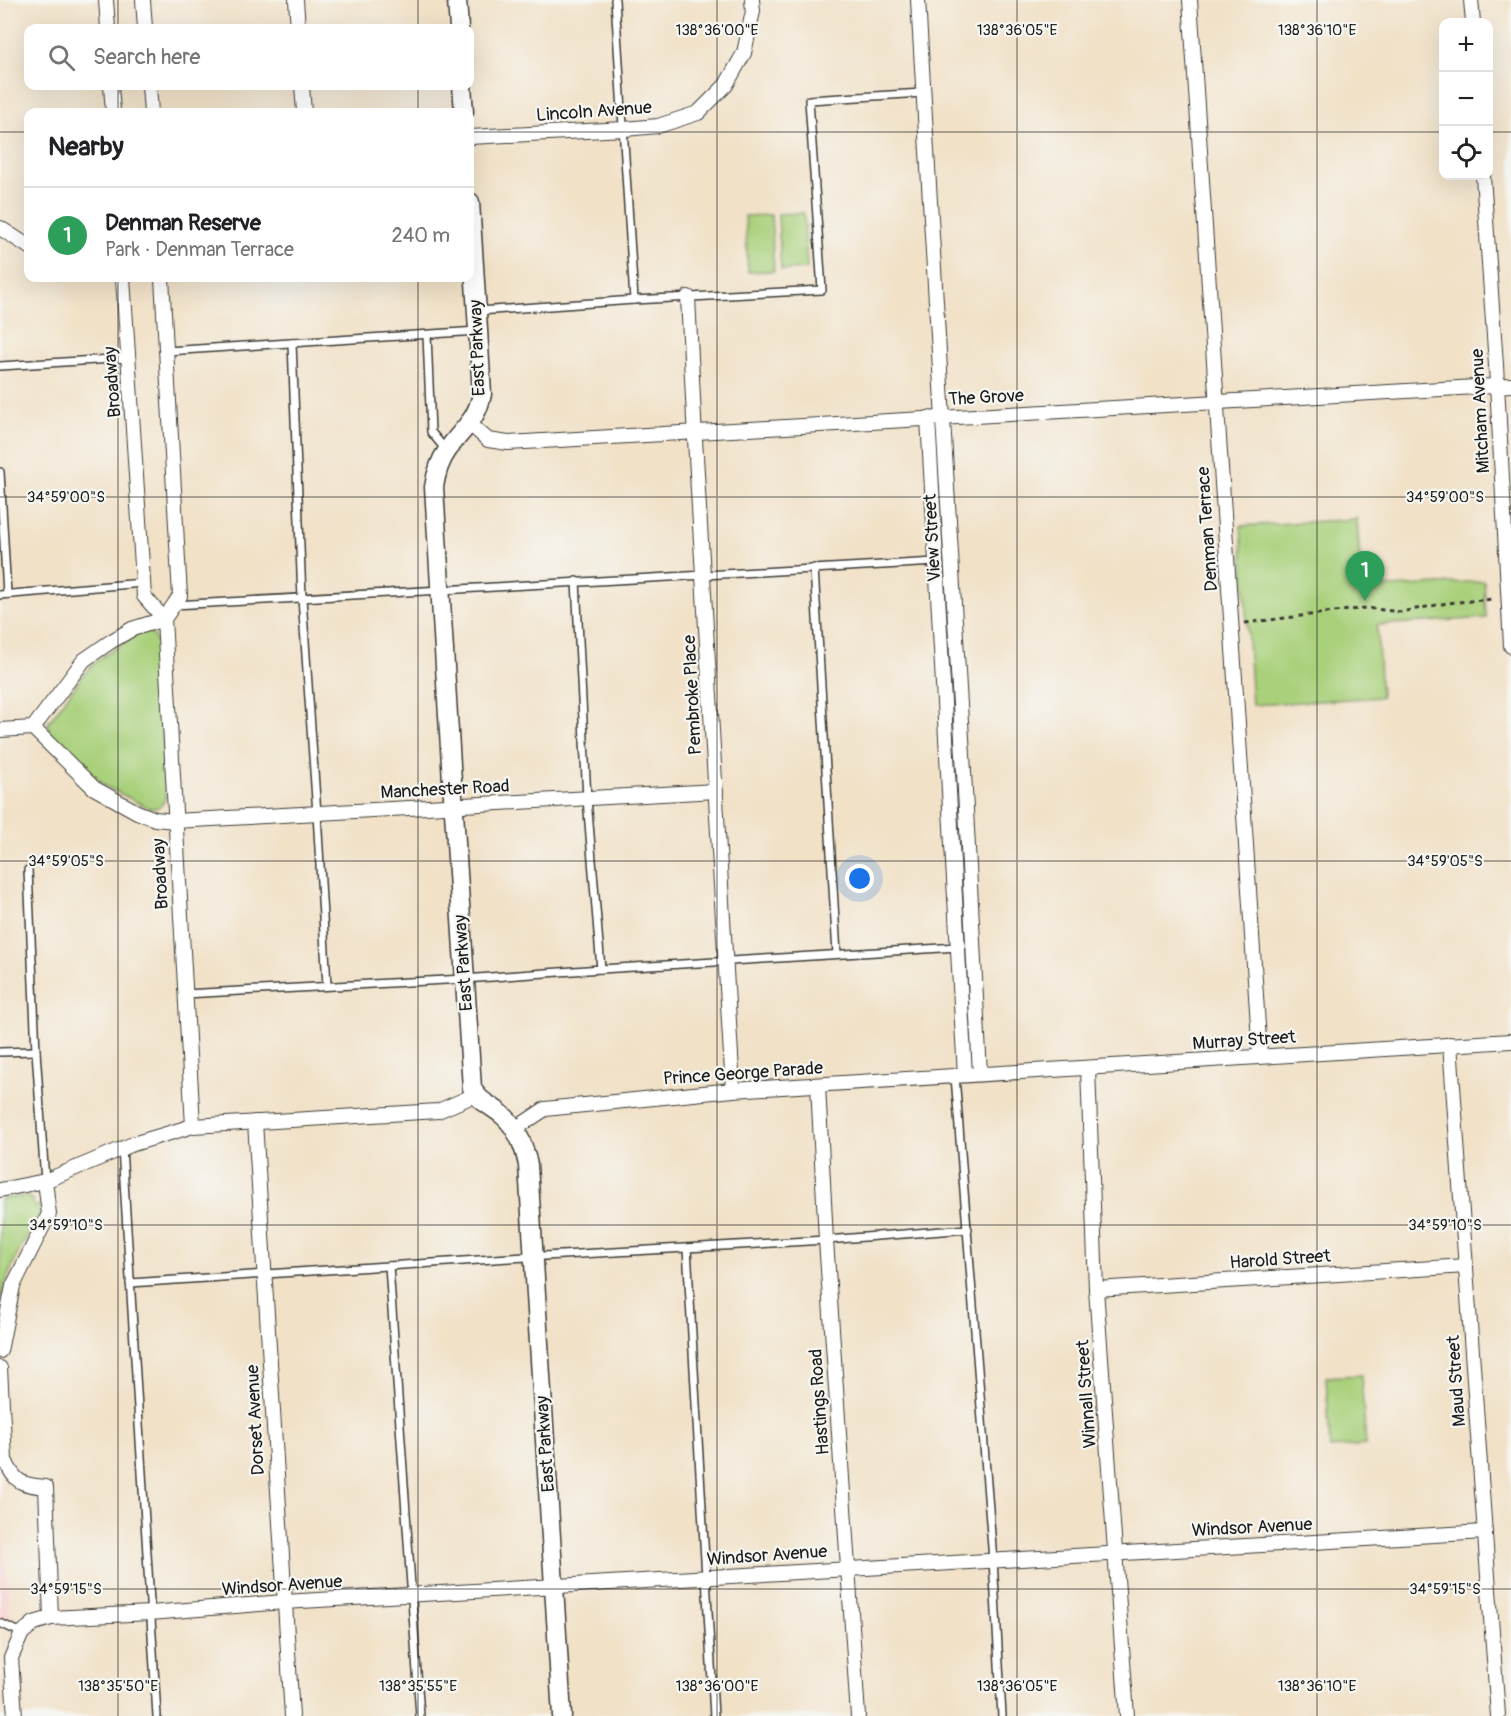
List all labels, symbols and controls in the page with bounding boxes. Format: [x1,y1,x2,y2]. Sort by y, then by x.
map controls [1439,18,1493,180]
button: + [1439,18,1493,72]
text: 138°36'00"E [676,21,759,40]
text: 138°36'05"E [977,21,1058,40]
text: 138°36'10"E [1278,21,1356,40]
search box [24,24,474,90]
icon: search [45,41,78,74]
text: Search here [93,43,200,71]
button: − [1439,72,1493,126]
street label: Lincoln Avenue [535,96,653,127]
button: locate [1439,126,1493,180]
text: Nearby [48,131,124,163]
text: Denman Reserve [105,209,261,237]
text: 1 [64,223,71,248]
text: 240 m [391,223,450,248]
text: Park · Denman Terrace [105,237,294,262]
street label: East Parkway [464,299,491,397]
street label: Broadway [99,345,126,418]
street label: Mitcham Avenue [1466,348,1495,474]
street label: The Grove [948,384,1025,411]
street label: Denman Terrace [1192,466,1223,592]
text: 34°59'00"S [27,488,105,507]
text: 34°59'00"S [1406,488,1484,507]
street label: View Street [919,493,946,582]
pin: 1 [1346,552,1384,601]
street label: Pembroke Place [678,634,707,756]
street label: Manchester Road [380,775,510,804]
street label: Broadway [147,837,174,910]
text: 34°59'05"S [28,852,104,871]
text: 34°59'05"S [1407,852,1483,871]
your location [845,864,874,893]
street label: East Parkway [449,914,478,1012]
street label: Murray Street [1192,1025,1297,1056]
street label: Prince George Parade [662,1056,824,1091]
text: 34°59'10"S [29,1216,103,1235]
text: 34°59'10"S [1408,1216,1482,1235]
street label: Harold Street [1229,1244,1332,1275]
street label: Maud Street [1442,1334,1471,1427]
street label: Winnall Street [1071,1338,1102,1449]
street label: Hastings Road [804,1348,835,1456]
street label: Dorset Avenue [241,1364,270,1476]
street label: East Parkway [531,1395,560,1493]
street label: Windsor Avenue [1191,1513,1313,1542]
street label: Windsor Avenue [706,1540,828,1571]
street label: Windsor Avenue [221,1570,343,1601]
text: 34°59'15"S [30,1580,102,1599]
text: 34°59'15"S [1409,1580,1481,1599]
text: 138°35'50"E [78,1677,158,1696]
text: 138°35'55"E [379,1677,457,1696]
text: 138°36'00"E [676,1677,759,1696]
text: 138°36'05"E [977,1677,1058,1696]
text: 138°36'10"E [1278,1677,1356,1696]

